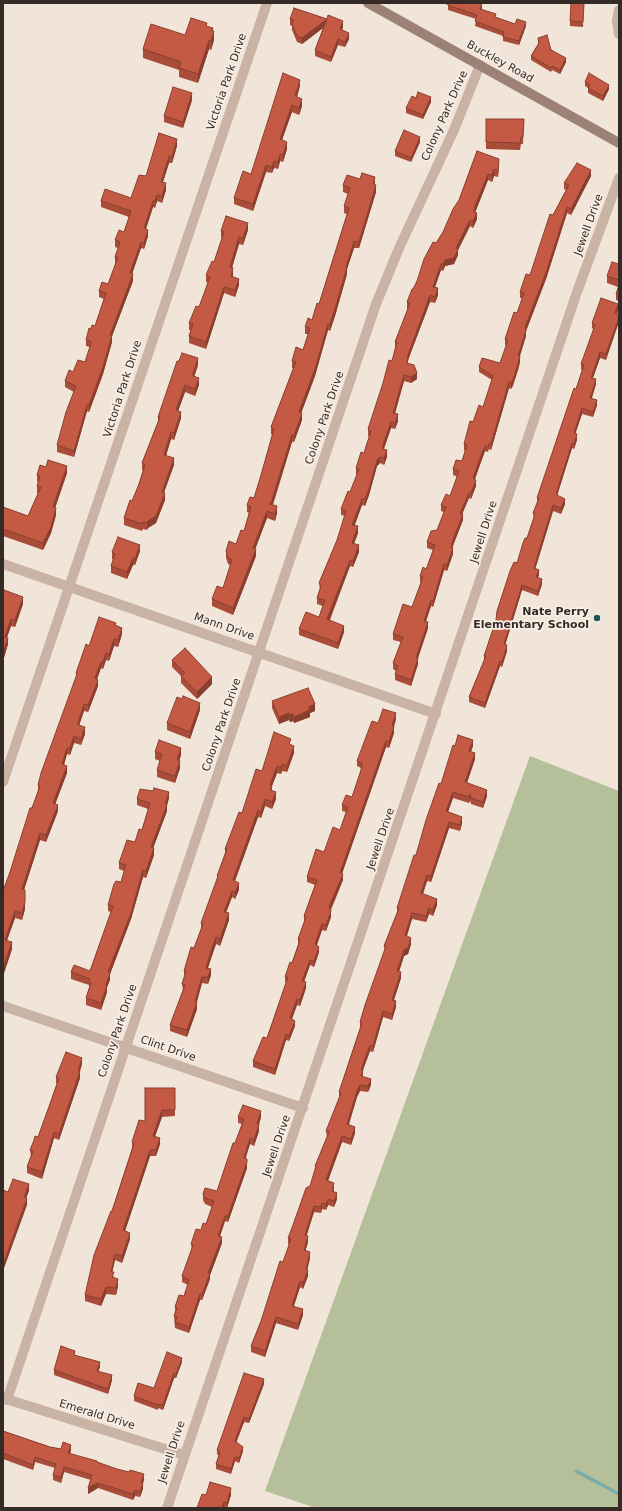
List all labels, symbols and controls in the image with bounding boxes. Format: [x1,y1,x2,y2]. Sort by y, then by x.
street label: Victoria Park Drive [204,32,250,132]
street label: Buckley Road [464,38,536,86]
street label: Colony Park Drive [419,69,471,163]
street label: Jewell Drive [572,192,606,258]
street label: Victoria Park Drive [101,339,145,439]
street label: Colony Park Drive [303,370,347,466]
street label: Jewell Drive [468,499,500,565]
place label: Nate Perry Elementary School [473,605,589,631]
street label: Mann Drive [192,611,256,643]
marker: Nate Perry Elementary School [592,613,602,623]
street label: Colony Park Drive [200,677,244,773]
street label: Jewell Drive [364,806,398,872]
street label: Colony Park Drive [96,983,140,1079]
street label: Clint Drive [138,1033,198,1065]
street label: Jewell Drive [260,1113,294,1179]
street label: Emerald Drive [58,1397,136,1433]
street label: Jewell Drive [156,1419,188,1485]

